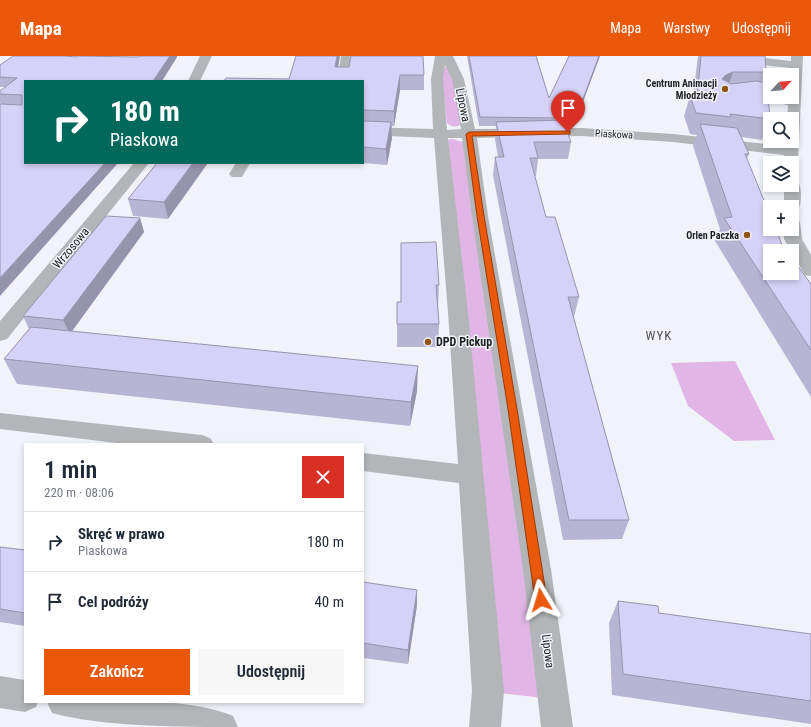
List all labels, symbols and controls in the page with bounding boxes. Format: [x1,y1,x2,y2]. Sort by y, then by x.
text: Mapa [20,17,62,40]
text: Mapa [610,20,641,36]
text: Warstwy [663,20,710,36]
text: Udostępnij [732,20,791,36]
north arrow [763,68,799,104]
map controls [763,68,799,280]
place label: Centrum Animacji Młodzieży [646,78,718,101]
marker: Centrum Animacji Młodzieży [720,84,730,94]
street label: Lipowa [453,87,473,123]
pin [551,91,585,132]
text: 180 m [110,95,180,128]
icon: right [44,96,96,148]
icon: arrive [557,97,579,119]
button: search [763,112,799,148]
street label: Piaskowa [595,128,633,140]
text: Piaskowa [110,129,178,150]
button: layers [763,156,799,192]
button: + [763,200,799,236]
street label: Wrzosowa [50,225,92,271]
place label: Orlen Paczka [686,230,739,241]
marker: Orlen Paczka [742,230,752,240]
button: − [763,244,799,280]
district label: WYK [646,328,672,343]
place label: DPD Pickup [436,335,492,349]
marker: DPD Pickup [423,337,433,347]
text: 1 min [44,456,97,484]
button: close [302,456,344,498]
text: 220 m · 08:06 [44,485,114,500]
text: Skręć w prawo [78,525,165,543]
icon: right [44,531,66,553]
text: 180 m [307,533,344,551]
text: Piaskowa [78,543,127,558]
position arrow [520,579,562,621]
icon: arrive [44,591,66,613]
text: Cel podróży [78,593,149,611]
text: 40 m [314,593,344,611]
street label: Lipowa [539,633,557,669]
button: Zakończ [44,649,190,695]
button: Udostępnij [198,649,344,695]

